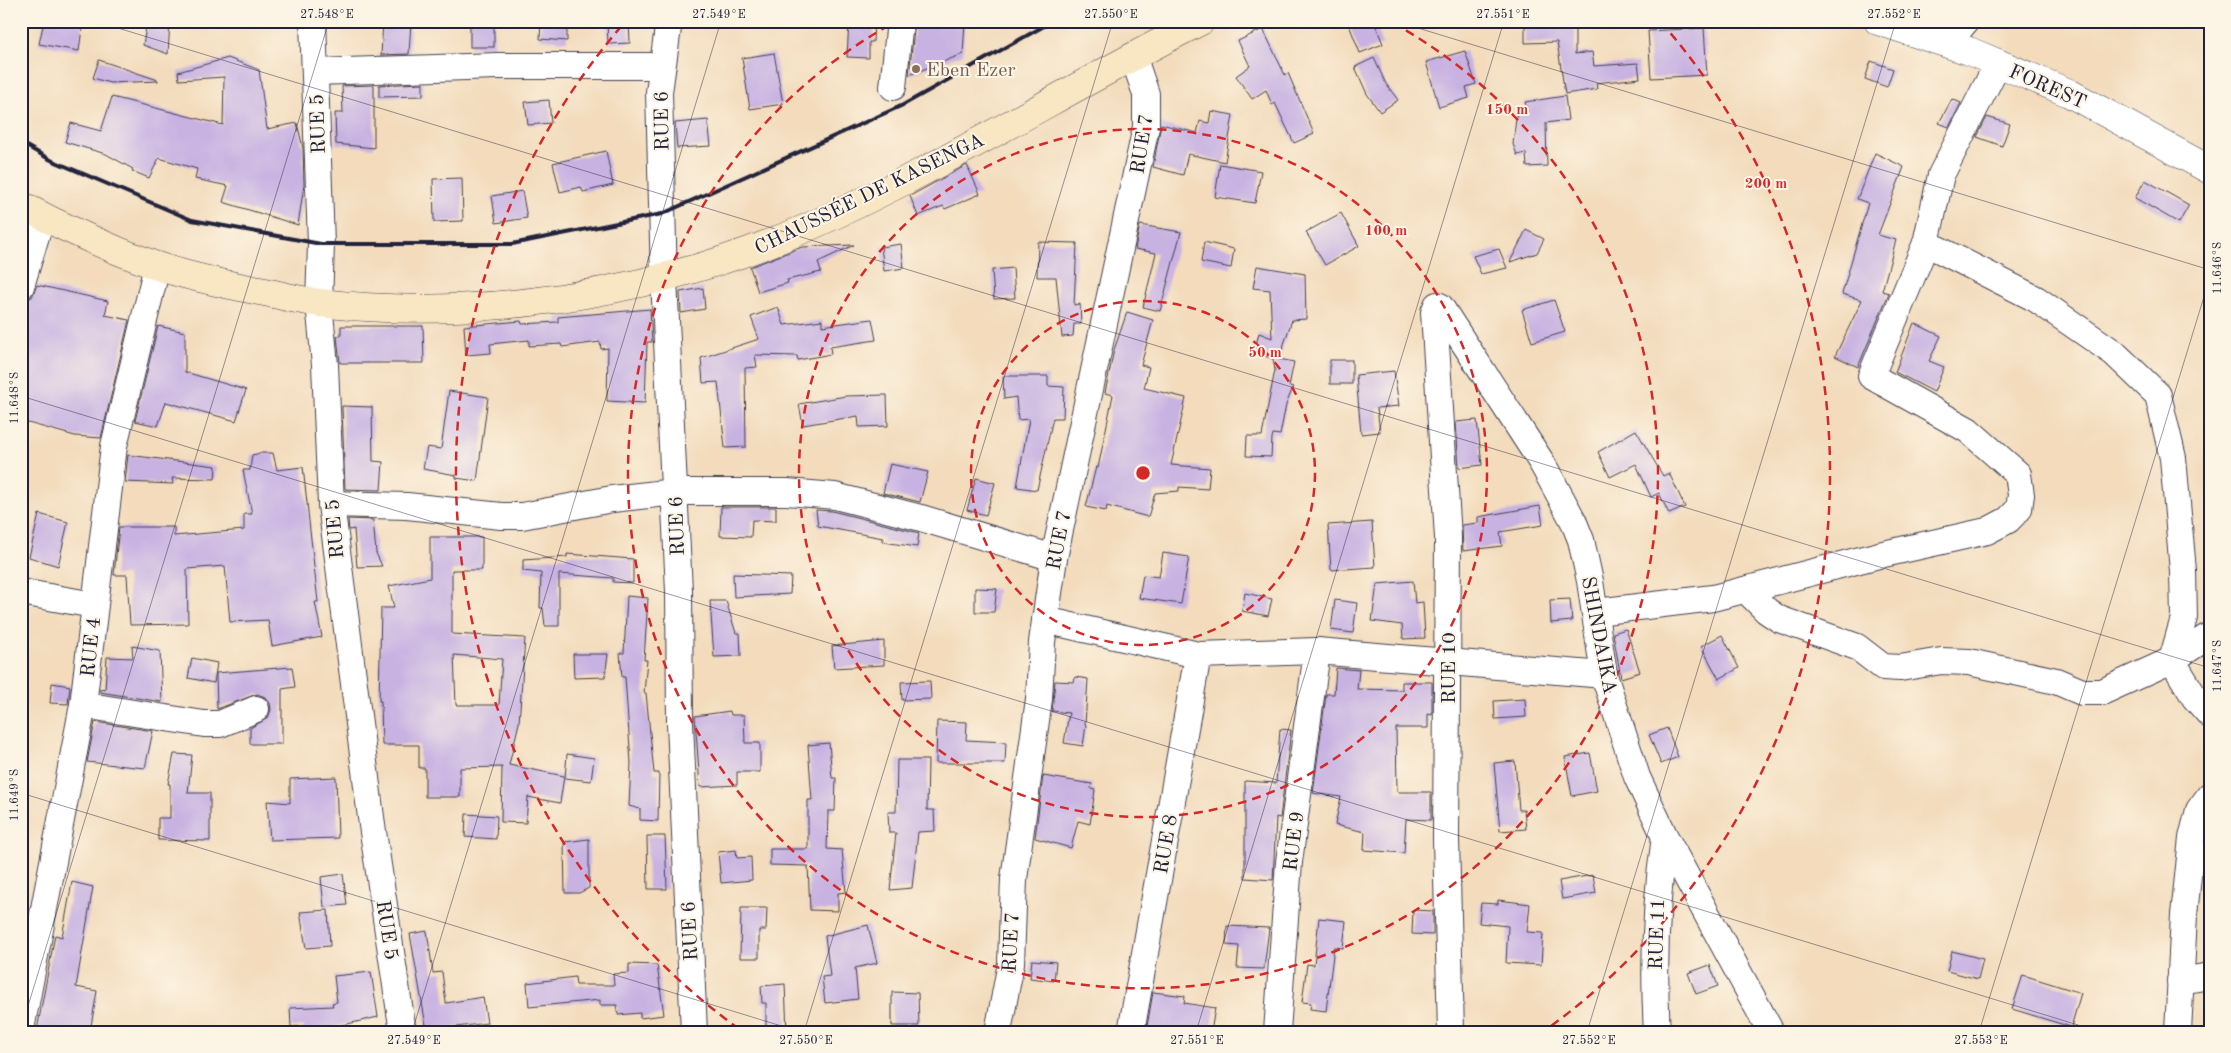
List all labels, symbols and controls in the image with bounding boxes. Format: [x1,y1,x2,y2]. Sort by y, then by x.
text: 27.548°E [300,8,354,21]
text: 27.549°E [692,8,746,21]
text: 27.550°E [1084,8,1138,21]
text: 27.551°E [1476,8,1530,21]
text: 27.552°E [1867,8,1921,21]
place label: Eben Ezer [926,61,1016,81]
street label: FOREST [2006,62,2089,114]
marker: Eben Ezer [910,63,922,75]
street label: RUE 6 [652,91,674,151]
street label: RUE 5 [308,93,330,154]
text: 150 m [1486,103,1528,118]
street label: RUE 7 [1128,113,1158,176]
street label: CHAUSSÉE DE KASENGA [751,128,988,259]
text: 200 m [1745,177,1787,192]
text: 100 m [1365,224,1407,239]
text: 11.646°S [2212,242,2224,294]
text: 50 m [1248,346,1282,361]
text: 11.648°S [9,372,21,424]
centre of rings [1134,464,1152,482]
street label: RUE 6 [667,495,689,556]
street label: RUE 5 [323,498,349,560]
street label: RUE 7 [1044,509,1076,572]
street label: SHINDAIKA [1577,575,1619,696]
street label: RUE 4 [79,616,105,678]
street label: RUE 10 [1440,632,1460,704]
text: 11.647°S [2212,640,2224,692]
text: 11.649°S [9,769,21,821]
street label: RUE 9 [1281,810,1309,872]
street label: RUE 8 [1152,813,1182,876]
street label: RUE 11 [1647,898,1669,970]
street label: RUE 5 [371,899,401,962]
street label: RUE 6 [679,900,703,961]
street label: RUE 7 [1000,912,1024,973]
text: 27.549°E [387,1034,441,1047]
text: 27.550°E [779,1034,833,1047]
text: 27.551°E [1170,1034,1224,1047]
text: 27.552°E [1562,1034,1616,1047]
text: 27.553°E [1954,1034,2008,1047]

